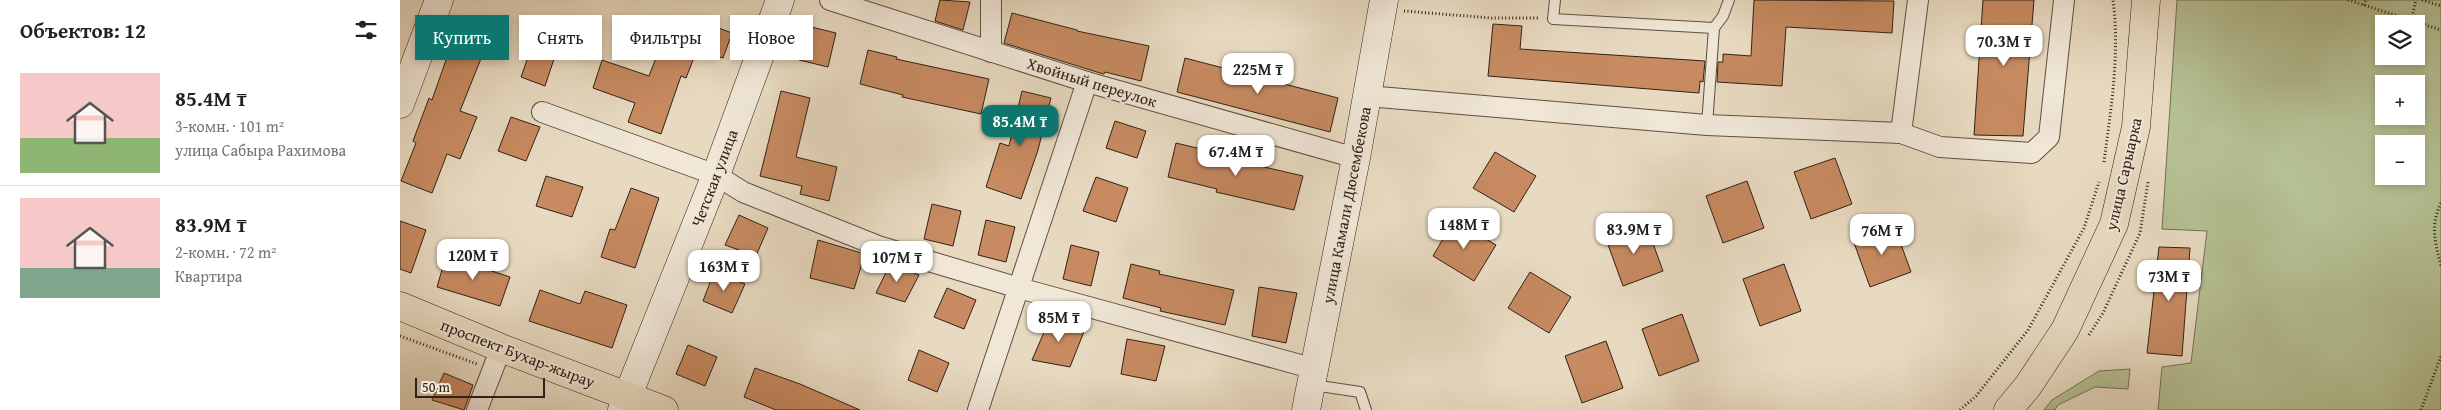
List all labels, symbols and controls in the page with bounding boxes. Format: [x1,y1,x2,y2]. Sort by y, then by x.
text: Объектов: 12 [20,15,146,46]
chip: Купить [415,15,509,60]
chip: Снять [519,15,602,60]
chip: Фильтры [612,15,720,60]
chip: Новое [730,15,813,60]
map controls [2375,15,2425,185]
button: layers [2375,15,2425,65]
icon: filters [352,16,380,44]
pin: 70.3M ₸ [1958,24,2050,67]
text: 70.3M ₸ [1977,29,2031,53]
street label: Хвойный переулок [1024,51,1161,113]
pin: 225M ₸ [1217,52,1299,95]
text: 225M ₸ [1233,57,1283,81]
button: + [2375,75,2425,125]
text: 85.4M ₸ [175,83,247,114]
icon: home [60,93,120,153]
pin: 85.4M ₸ [974,104,1066,147]
street label: улица Камали Дюсембекова [1315,104,1377,307]
text: 85.4M ₸ [993,109,1047,133]
text: 3-комн. · 101 m² [175,114,284,138]
street label: улица Сарыарка [2098,115,2148,234]
street label: Четская улица [684,125,744,230]
pin: 67.4M ₸ [1190,134,1282,177]
button: − [2375,135,2425,185]
text: улица Сабыра Рахимова [175,138,346,162]
text: 67.4M ₸ [1209,139,1263,163]
pin: 148M ₸ [1423,208,1505,250]
text: 83.9M ₸ [175,209,247,240]
text: 148M ₸ [1439,212,1489,236]
pin: 83.9M ₸ [1588,212,1680,255]
pin: 76M ₸ [1847,214,1917,256]
text: 83.9M ₸ [1607,217,1661,241]
icon: home [60,218,120,278]
text: 76M ₸ [1861,218,1903,242]
pin: 120M ₸ [432,238,514,281]
text: 2-комн. · 72 m² [175,240,276,264]
pin: 107M ₸ [856,240,938,283]
text: 120M ₸ [448,243,498,267]
text: 107M ₸ [872,245,922,269]
pin: 163M ₸ [683,250,765,292]
text: 163M ₸ [699,254,749,278]
pin: 73M ₸ [2134,260,2204,302]
text: Квартира [175,264,242,288]
text: 73M ₸ [2148,264,2190,288]
pin: 85M ₸ [1024,300,1094,343]
text: 85M ₸ [1038,305,1080,329]
street label: проспект Бухар-жырау [437,313,599,393]
scale bar [415,375,545,398]
text: 50 m [422,377,450,397]

